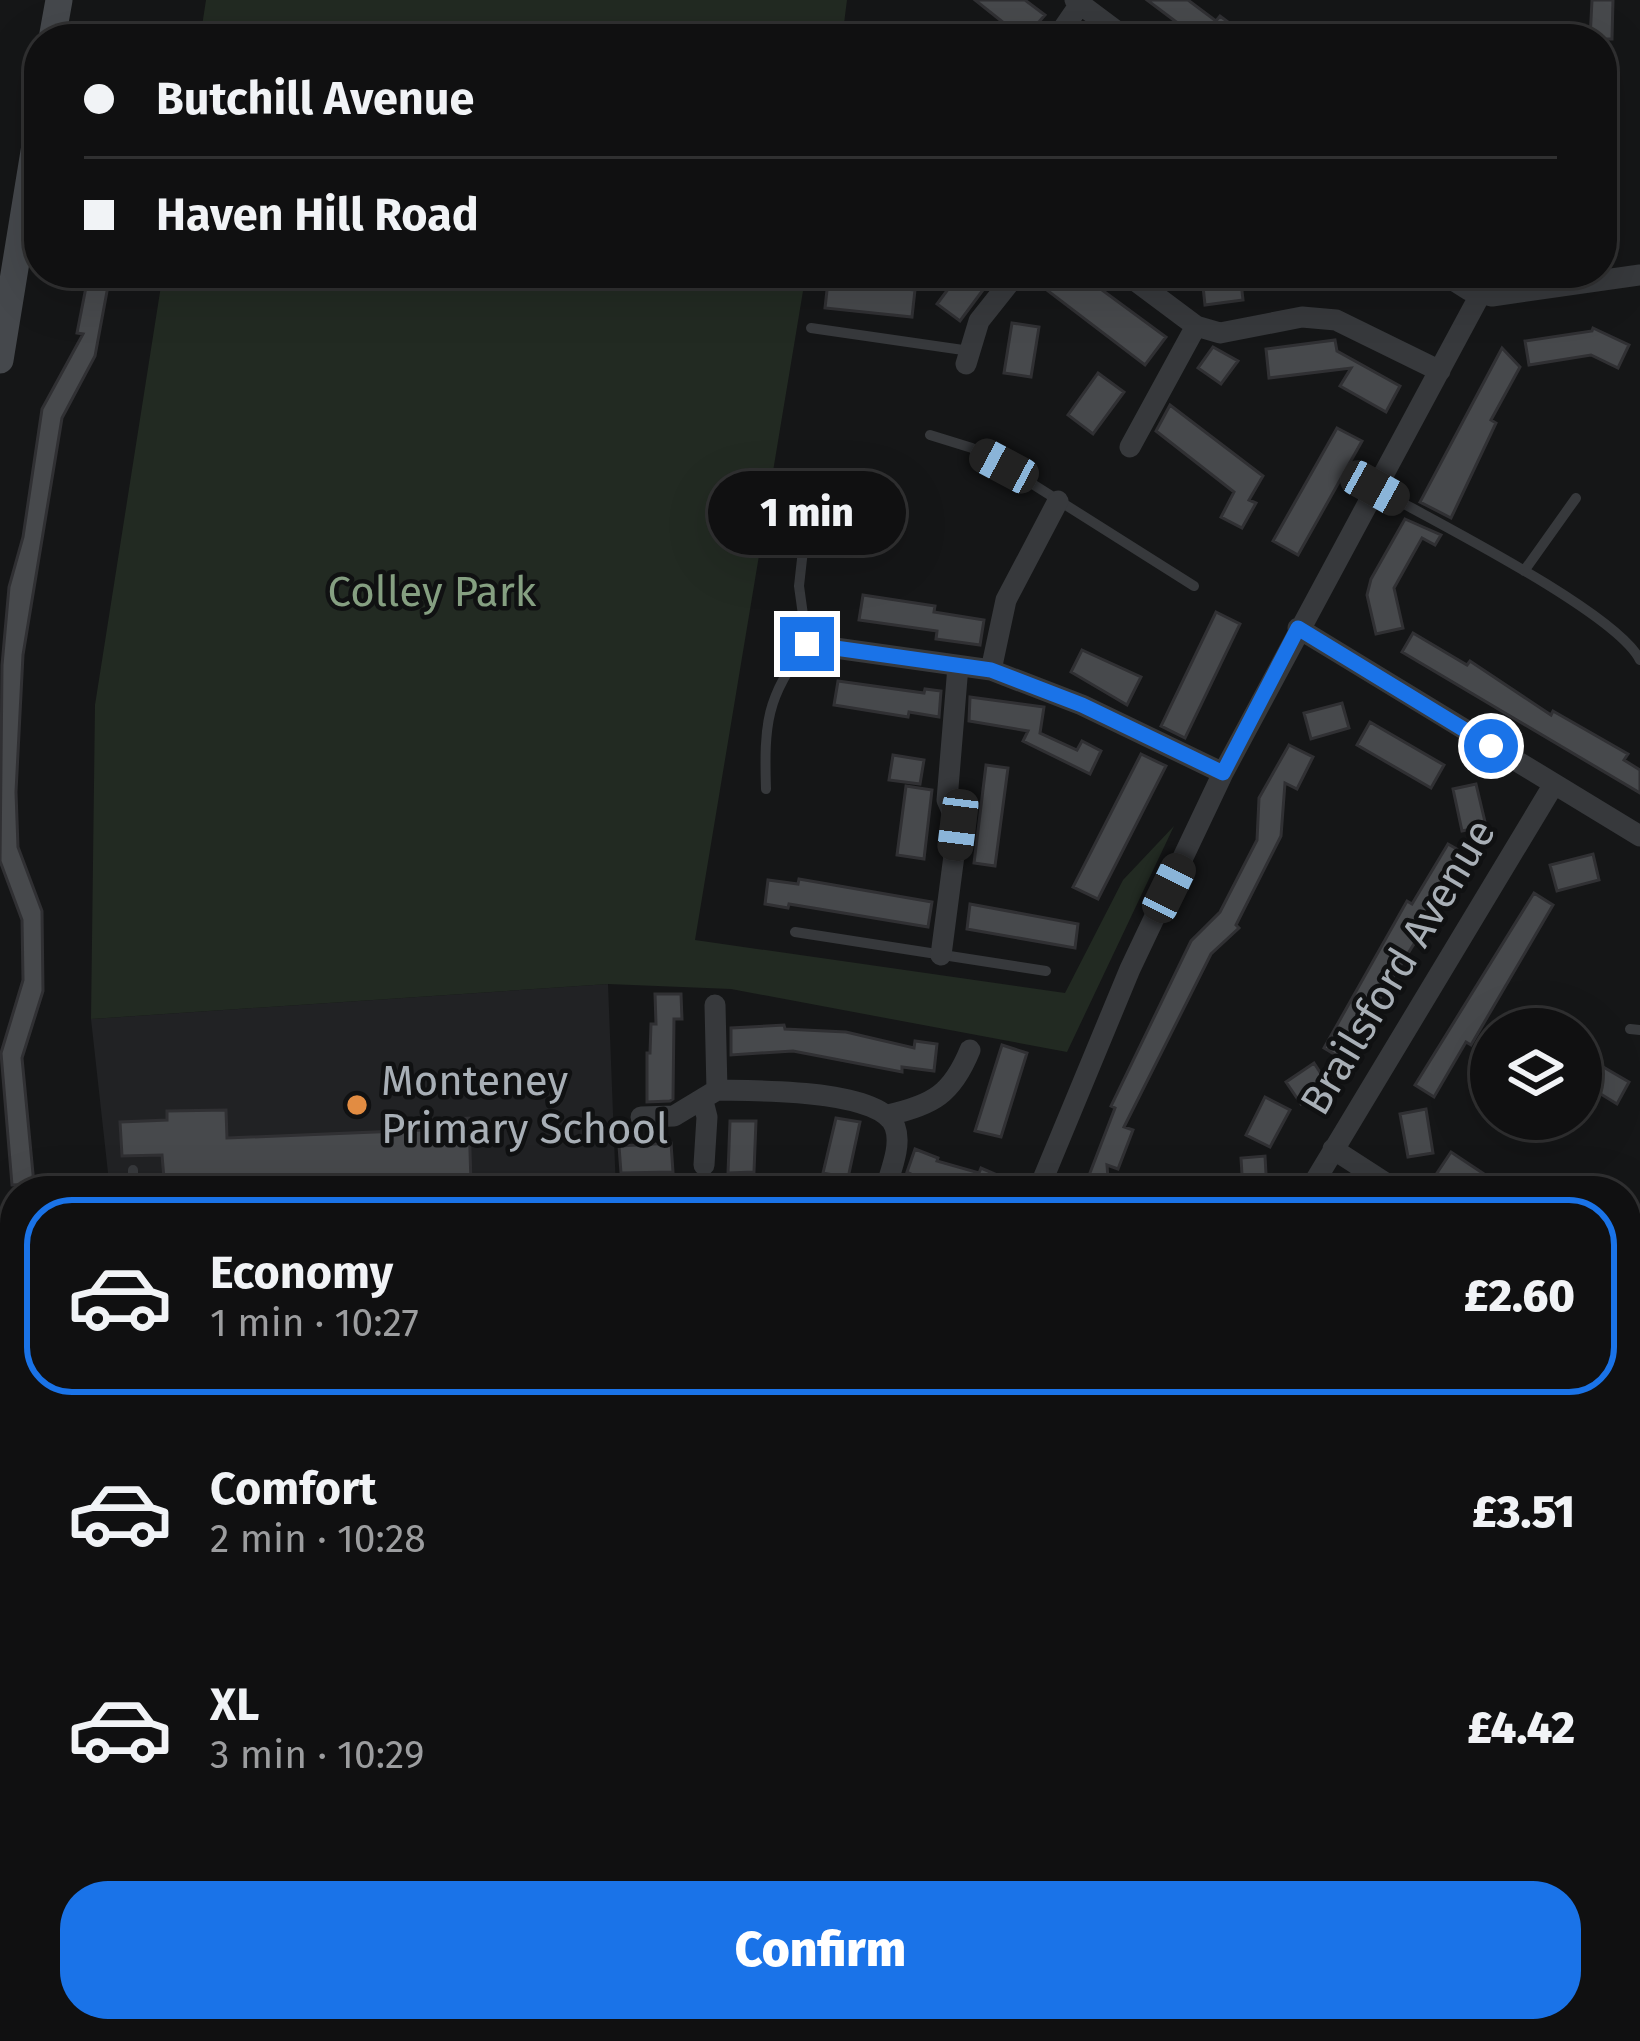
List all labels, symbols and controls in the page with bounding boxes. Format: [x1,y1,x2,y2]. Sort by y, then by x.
text: Butchill Avenue [156,72,474,126]
text: Haven Hill Road [156,188,479,242]
car [964,433,1044,499]
car [1335,455,1415,521]
callout: 1 min [708,470,906,554]
text: 1 min [760,490,854,536]
park label: Colley Park [328,567,537,617]
route end [780,617,834,671]
route start [1464,719,1518,773]
car [936,787,980,863]
street label: Brailsford Avenue [1290,810,1506,1124]
car [1137,848,1201,928]
map controls [1470,1008,1602,1140]
button: layers [1470,1008,1602,1140]
place label: Monteney Primary School [381,1056,668,1154]
marker: Monteney Primary School [344,1092,370,1118]
icon: car [66,1242,174,1350]
text: Economy [210,1246,393,1300]
text: £2.60 [1464,1269,1575,1323]
text: 1 min · 10:27 [210,1300,419,1346]
icon: car [66,1458,174,1566]
text: Comfort [210,1462,377,1516]
text: £3.51 [1472,1485,1575,1539]
text: 2 min · 10:28 [210,1516,426,1562]
icon: car [66,1674,174,1782]
text: XL [210,1678,259,1732]
text: £4.42 [1467,1701,1575,1755]
text: 3 min · 10:29 [210,1732,425,1778]
button: Confirm [60,1881,1581,2019]

